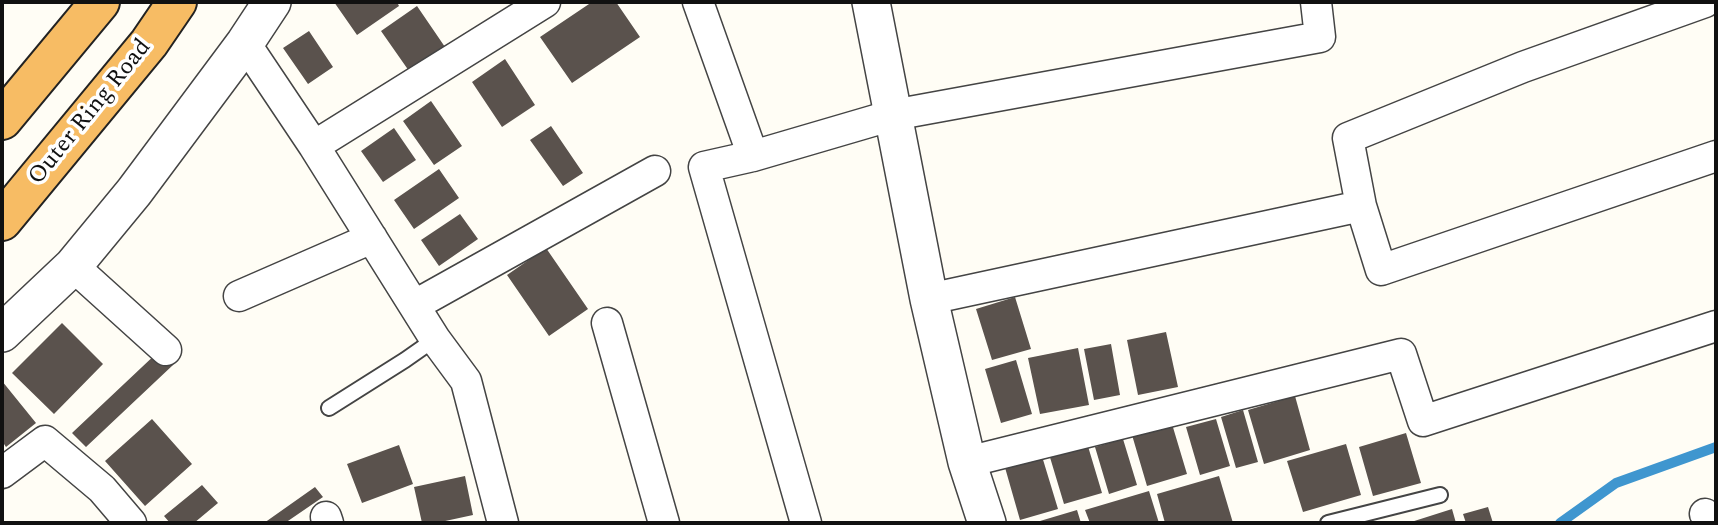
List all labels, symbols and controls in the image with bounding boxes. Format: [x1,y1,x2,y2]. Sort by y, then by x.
street label: Outer Ring Road [24,34,158,192]

